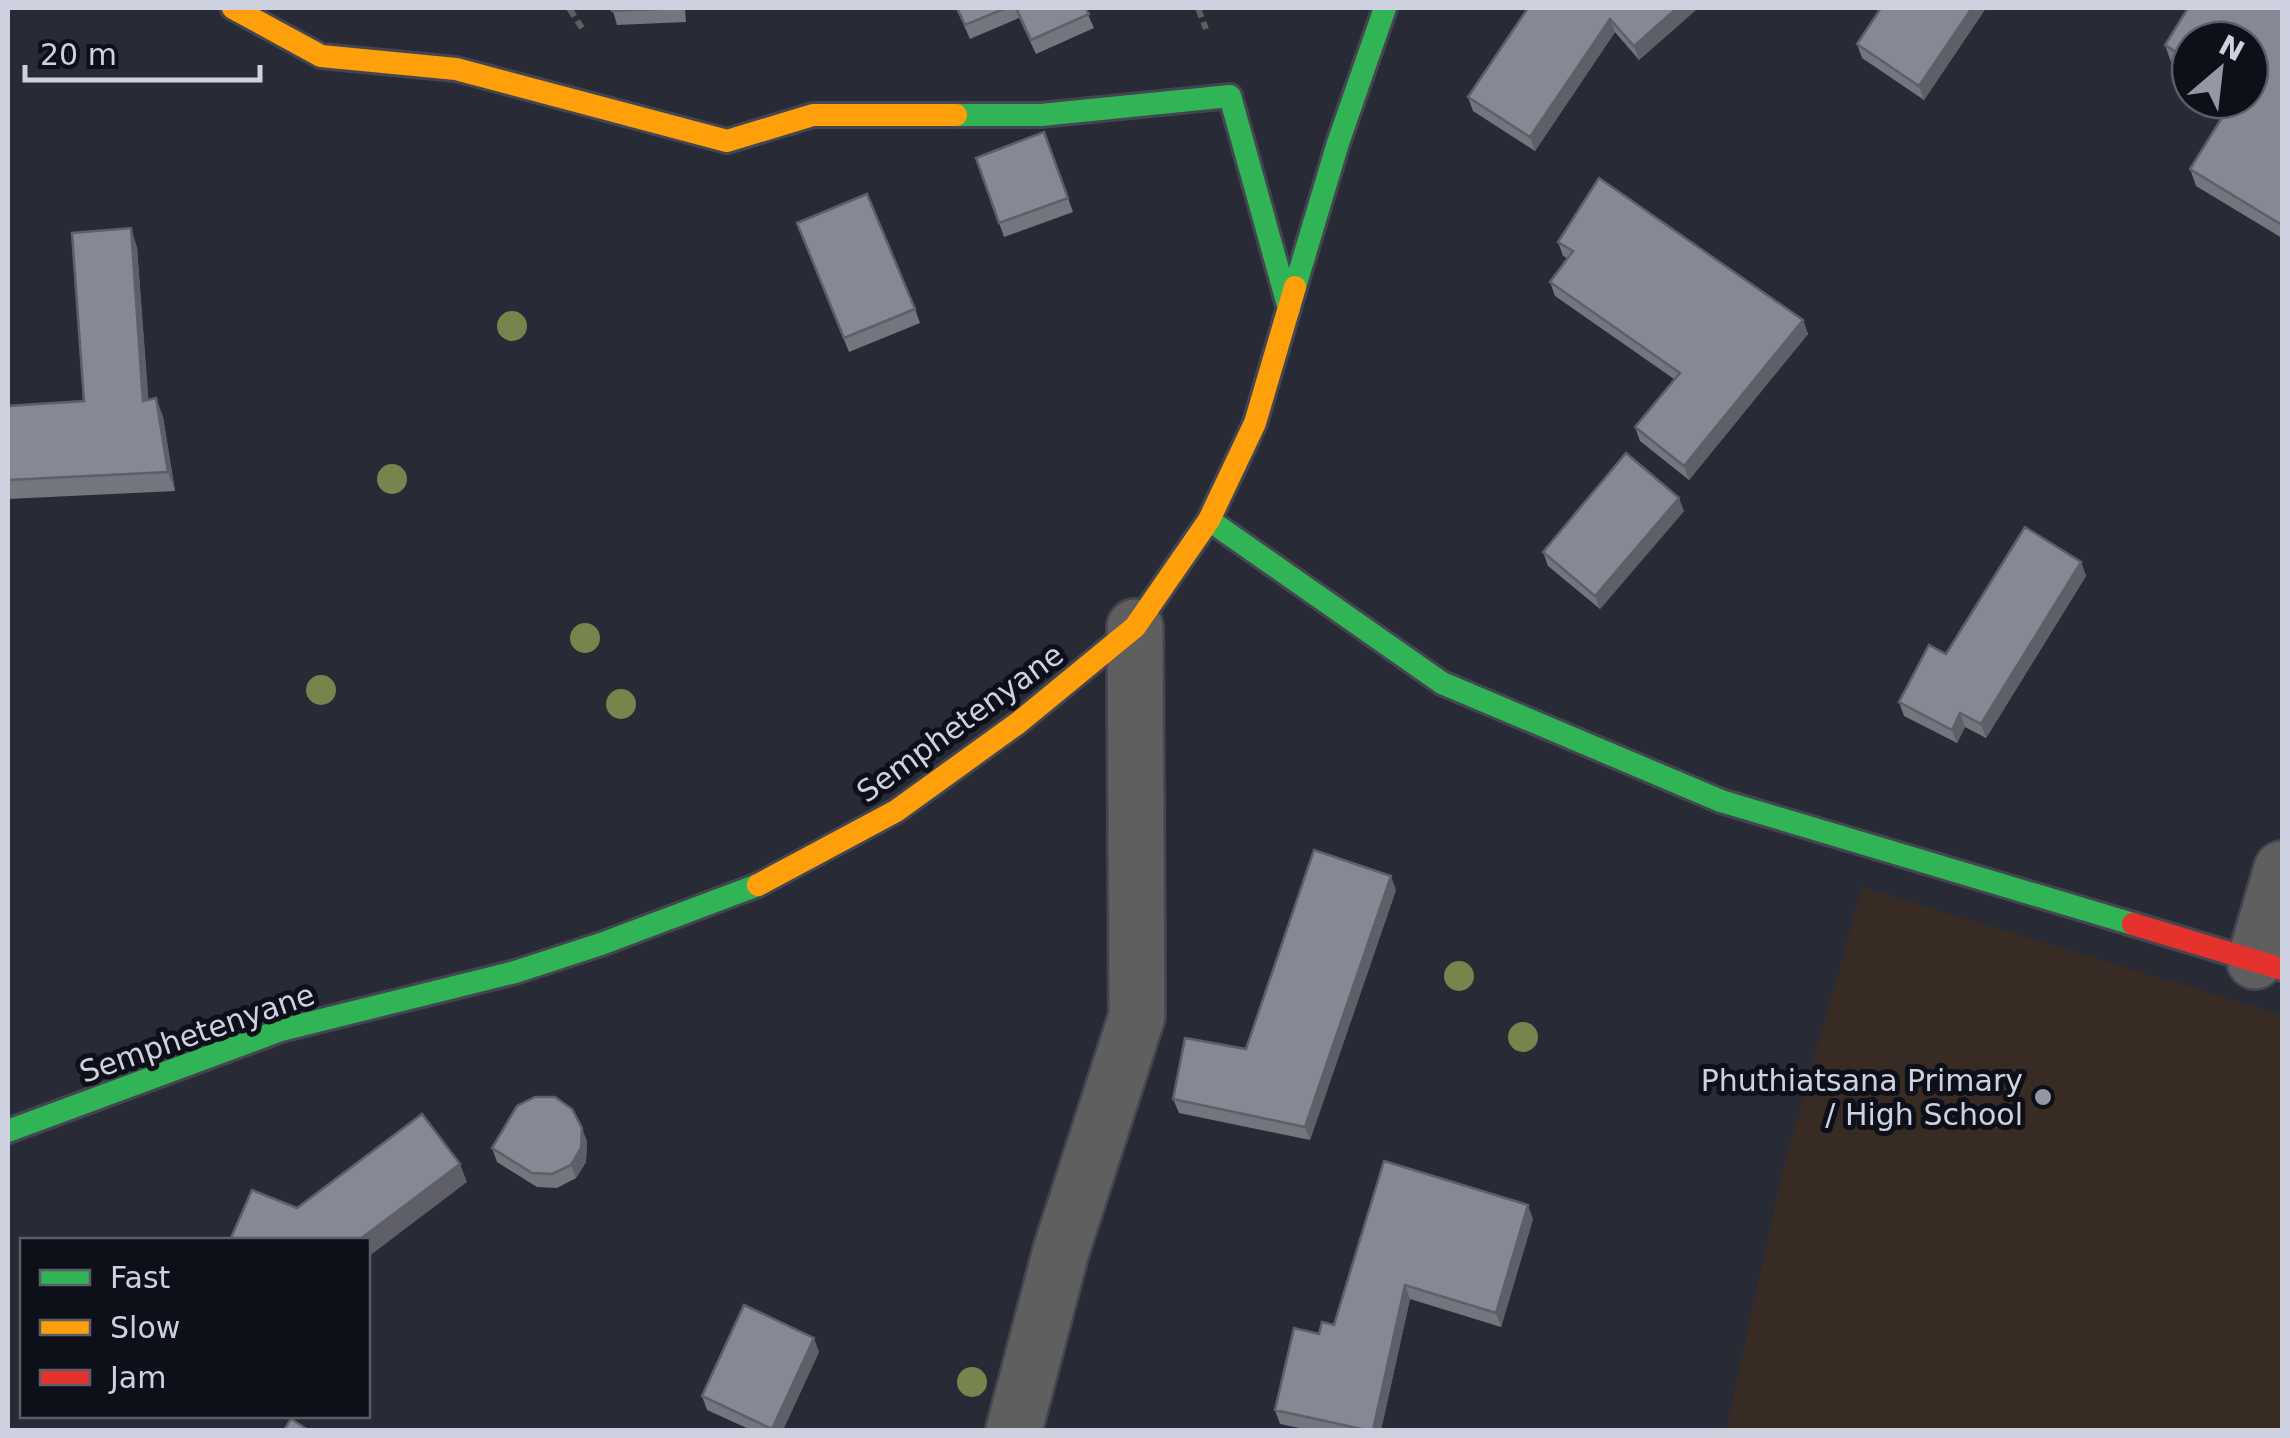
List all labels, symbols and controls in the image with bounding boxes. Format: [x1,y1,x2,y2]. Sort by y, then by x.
scale bar [25,20,260,82]
north arrow [2170,20,2270,120]
text: N [2213,28,2250,68]
text: 20 m [40,37,117,72]
street label: Semphetenyane [850,637,1070,809]
street label: Semphetenyane [75,976,319,1090]
place label: Phuthiatsana Primary / High School [1701,1063,2023,1132]
marker: Phuthiatsana Primary / High School [2032,1086,2054,1108]
legend [20,1238,370,1418]
text: Fast [110,1260,171,1295]
text: Slow [110,1310,180,1345]
text: Jam [108,1360,166,1395]

